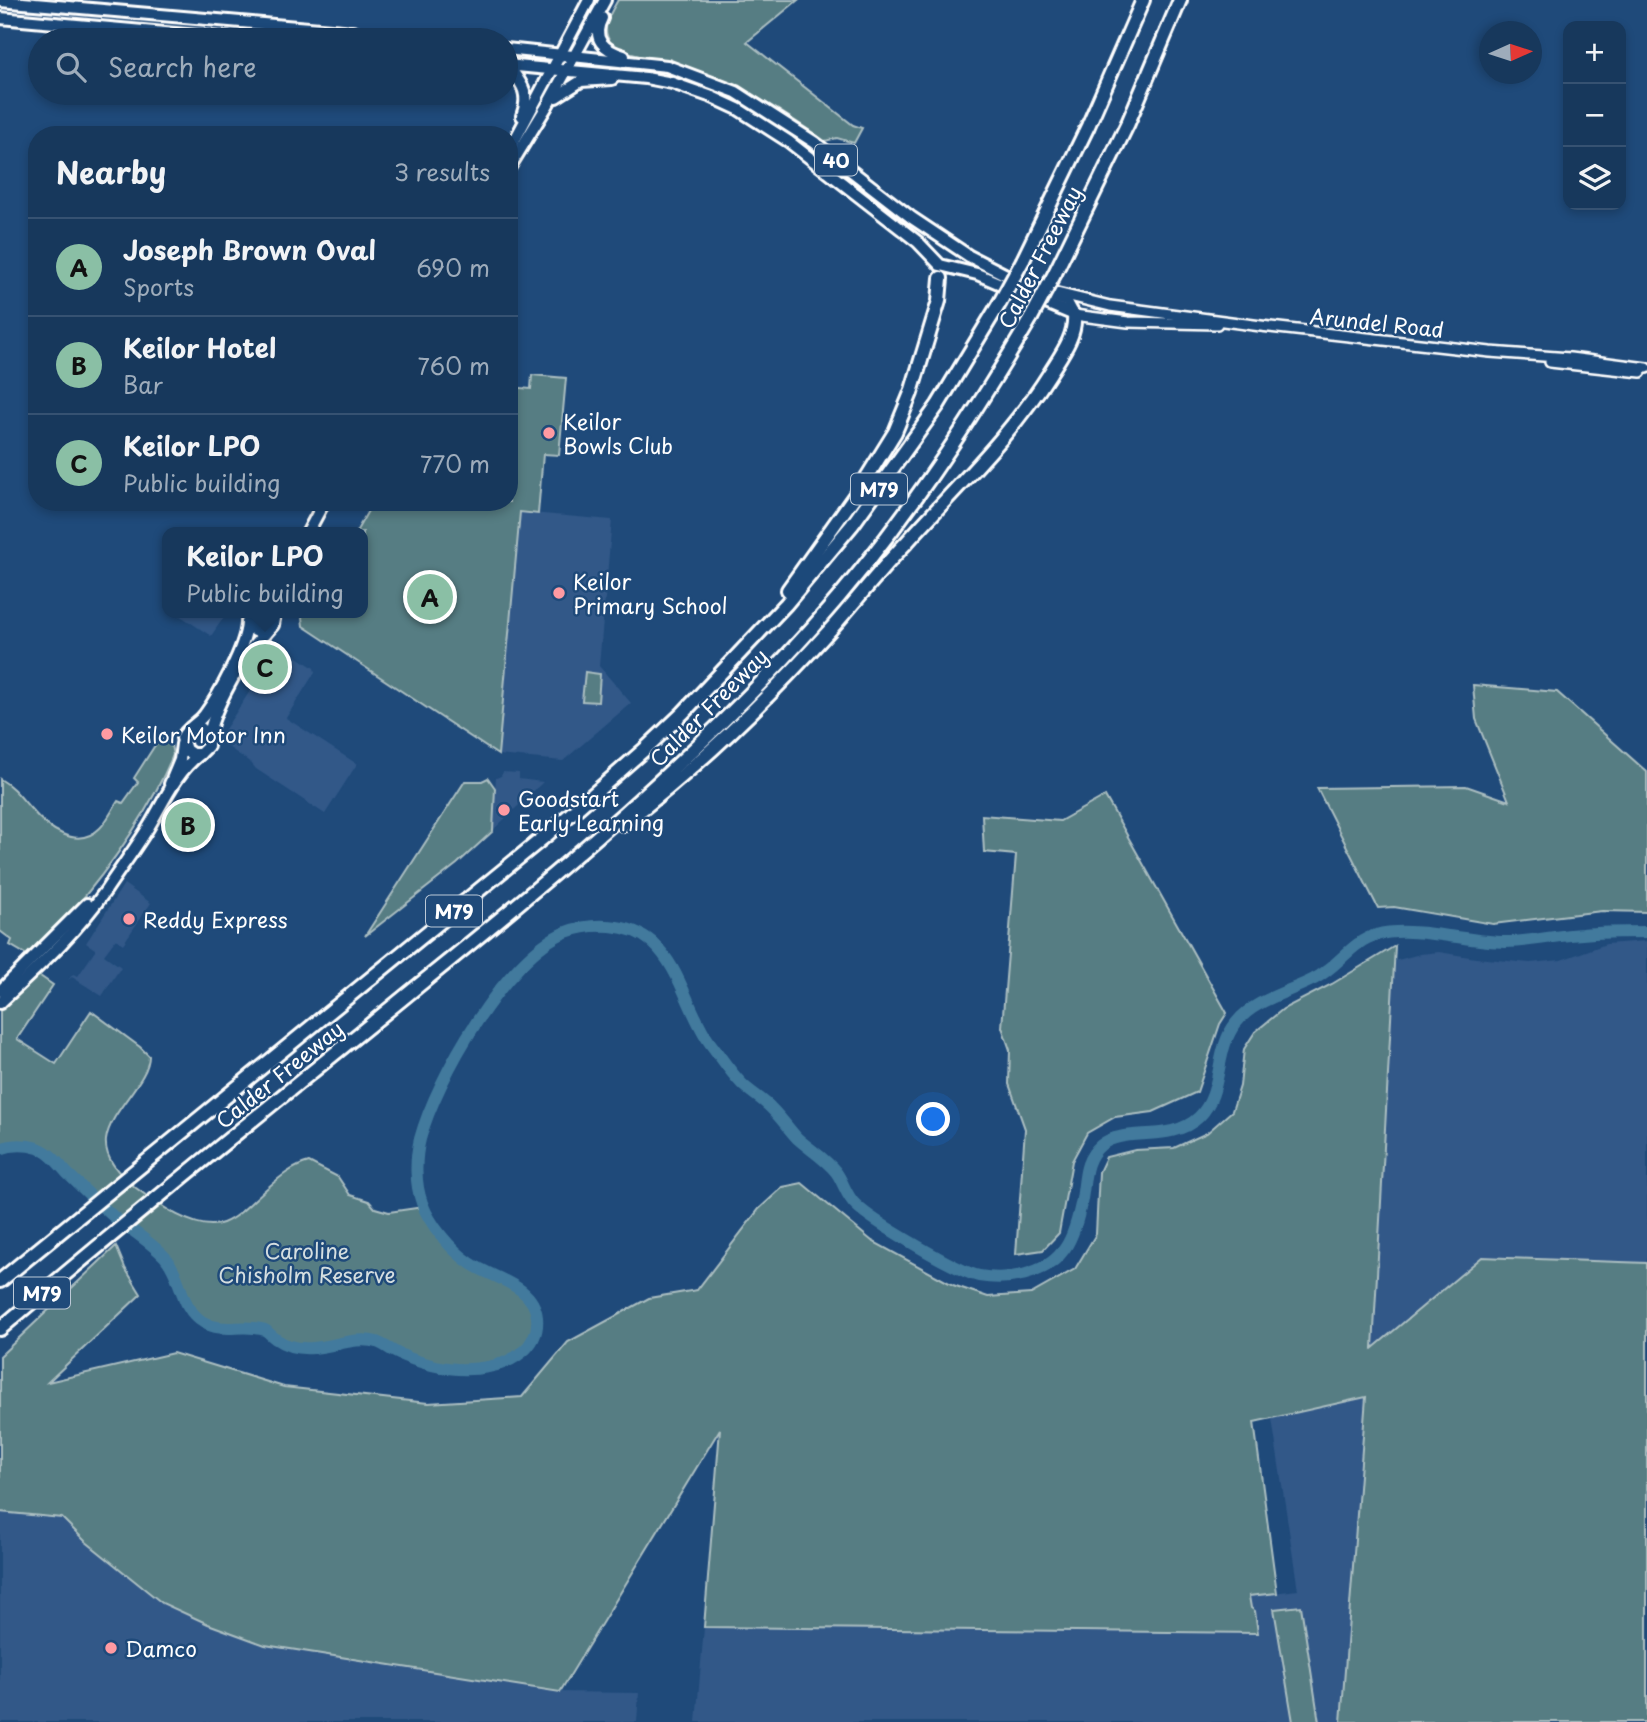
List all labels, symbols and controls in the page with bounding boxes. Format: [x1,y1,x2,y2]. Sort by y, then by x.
north arrow [1479,21,1542,84]
map controls [1563,21,1626,210]
button: + [1563,21,1626,84]
search box [28,28,518,105]
text: Search here [108,47,257,86]
icon: search [52,48,90,86]
button: − [1563,84,1626,147]
road number: 40 [815,144,857,176]
button: layers [1563,147,1626,210]
text: Nearby [56,149,166,194]
text: 3 results [394,154,490,189]
street label: Calder Freeway [989,180,1089,334]
text: Joseph Brown Oval [123,230,376,269]
text: A [70,250,88,285]
text: 690 m [416,250,490,285]
text: Sports [123,269,194,304]
street label: Arundel Road [1308,299,1446,345]
text: Keilor Hotel [123,328,276,367]
text: B [71,348,87,383]
text: 760 m [418,348,490,383]
text: Bar [123,367,163,402]
place label: Keilor Bowls Club [563,405,673,461]
marker: Keilor Bowls Club [541,425,557,441]
text: Keilor LPO [123,426,260,465]
text: C [70,446,88,481]
text: 770 m [420,446,490,481]
text: Public building [123,465,280,500]
road number: M79 [851,474,907,504]
popup [162,527,368,618]
text: Keilor LPO [186,536,324,575]
place label: Keilor Primary School [573,565,728,621]
pin: A [407,571,453,623]
text: Public building [186,575,344,610]
marker: Keilor Primary School [551,585,567,601]
street label: Calder Freeway [641,640,775,774]
pin: C [242,641,288,693]
place label: Keilor Motor Inn [121,718,286,750]
marker: Keilor Motor Inn [99,726,115,742]
place label: Goodstart Early Learning [518,782,664,838]
pin: B [165,799,211,851]
marker: Goodstart Early Learning [496,802,512,818]
road number: M79 [426,896,482,926]
place label: Reddy Express [143,903,288,935]
marker: Reddy Express [121,911,137,927]
street label: Calder Freeway [208,1012,350,1136]
your location [916,1102,950,1136]
park label: Caroline Chisholm Reserve [218,1234,396,1290]
road number: M79 [14,1278,70,1308]
place label: Damco [125,1632,197,1664]
marker: Damco [103,1640,119,1656]

